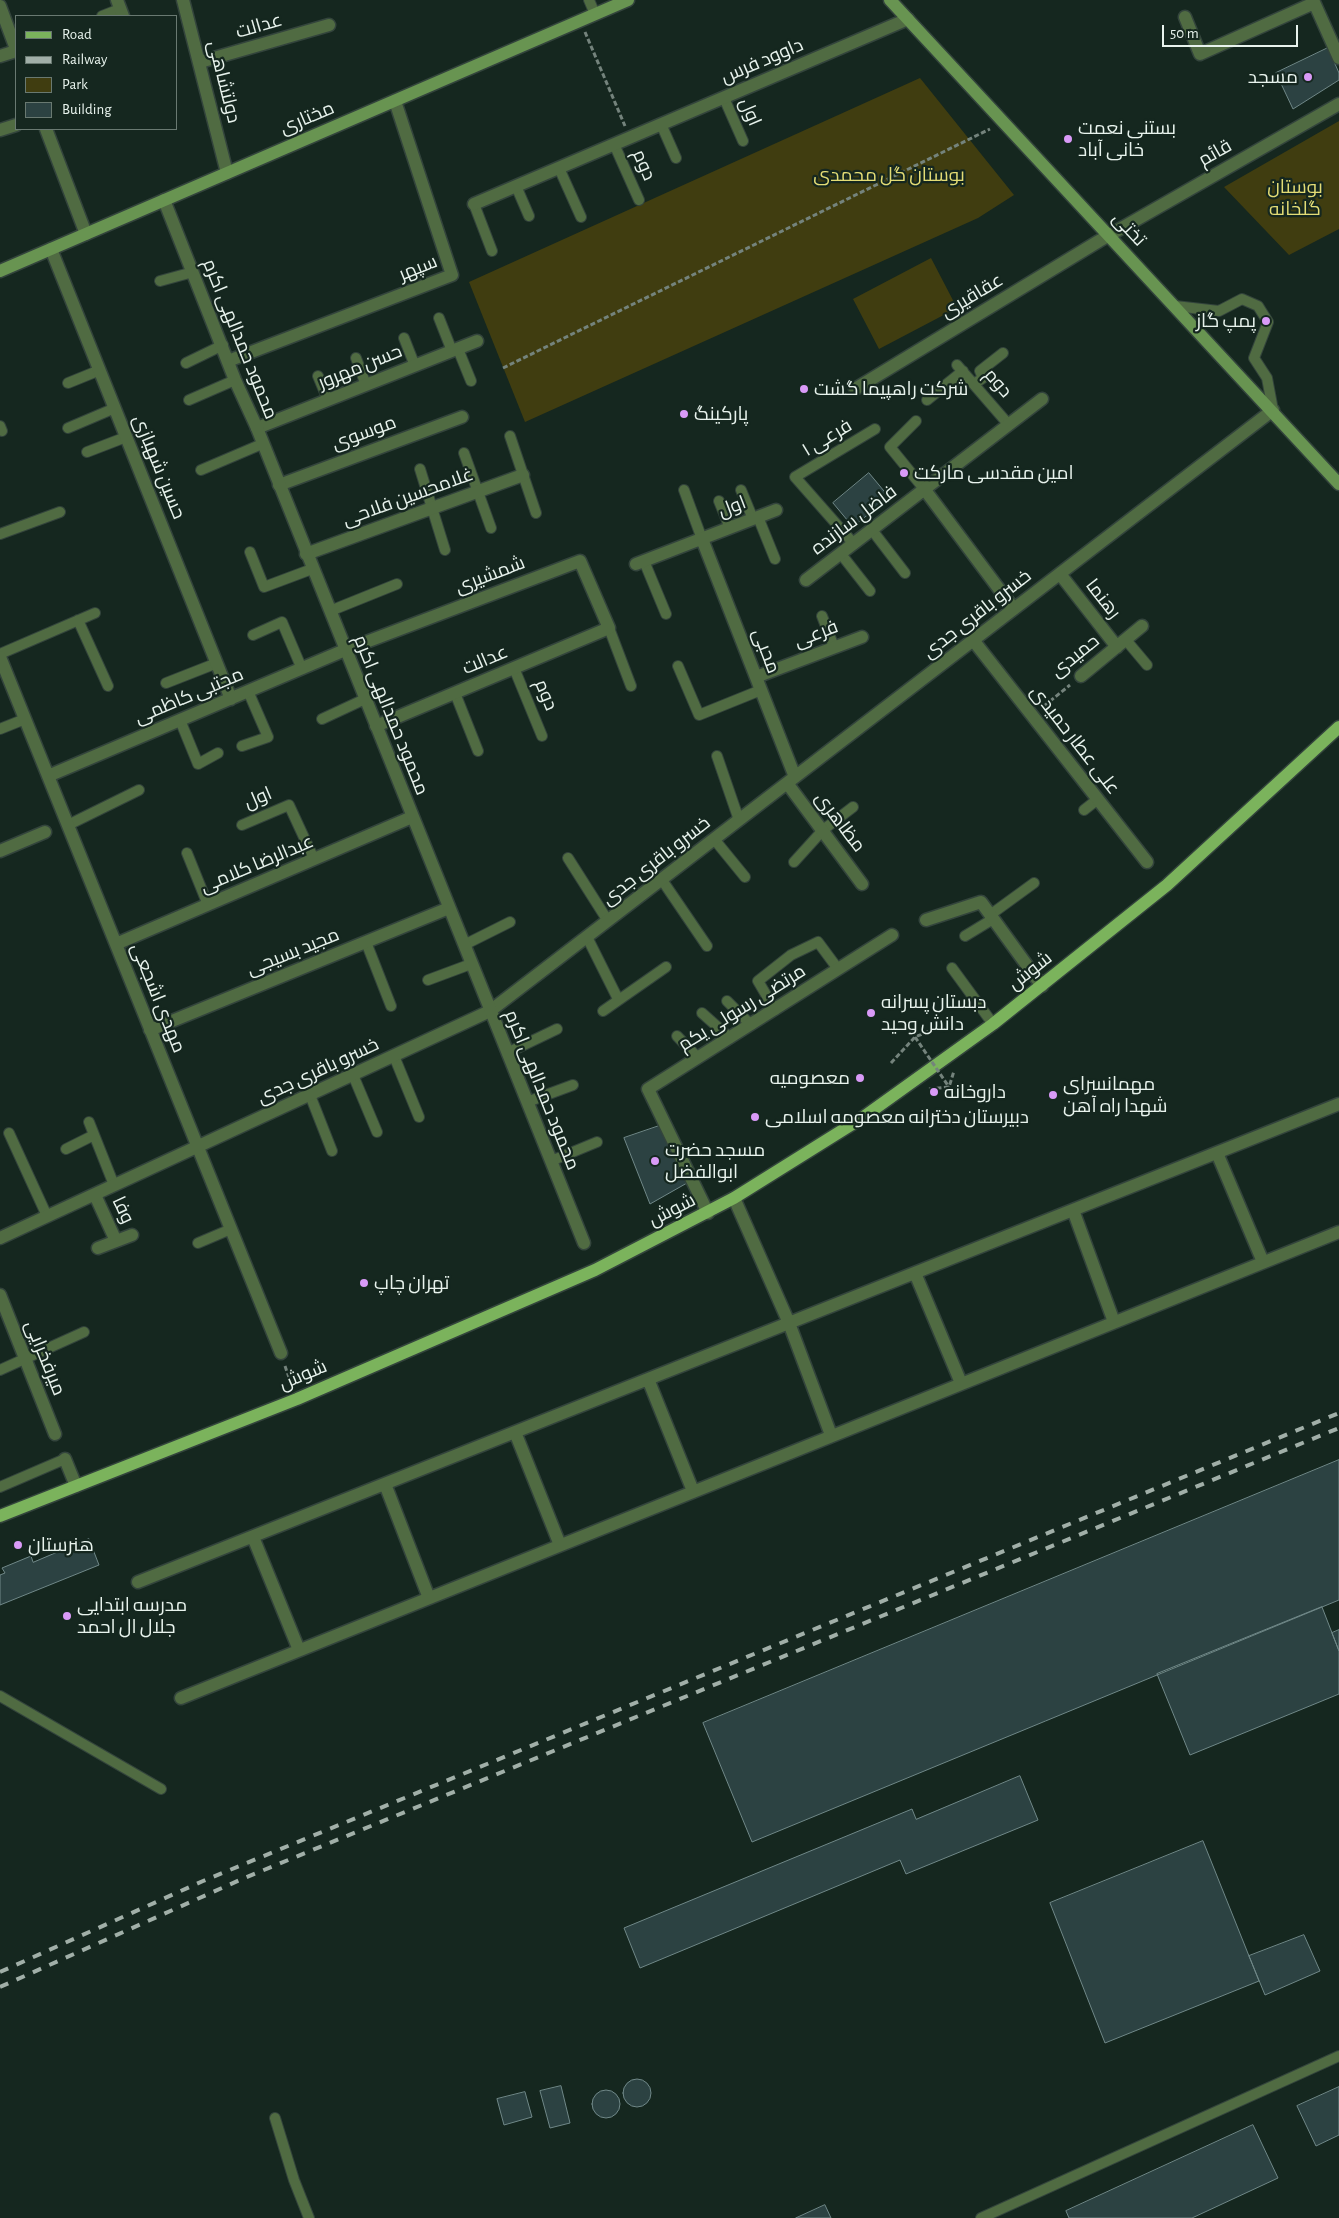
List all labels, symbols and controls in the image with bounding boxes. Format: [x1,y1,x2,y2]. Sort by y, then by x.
street label: عدالت [233,9,285,43]
legend [15,15,178,130]
scale bar [1164,15,1300,47]
text: 50 m [1170,26,1199,41]
text: Road [62,27,92,42]
street label: داوود فرس [717,33,807,89]
street label: دولتشاهی [203,38,245,126]
text: Railway [62,52,107,67]
place label: مسجد [1248,66,1298,88]
marker: مسجد [1302,71,1314,83]
text: Park [62,77,88,92]
street label: اول [734,95,766,129]
street label: مختاری [276,96,338,140]
text: Building [62,102,112,117]
place label: بستنی نعمت خانی آباد [1078,117,1176,161]
marker: بستنی نعمت خانی آباد [1062,133,1074,145]
street label: قائم [1194,134,1236,172]
street label: دوم [627,146,661,184]
park label: بوستان گل محمدی [813,164,965,186]
park label: بوستان گلخانه [1267,176,1323,220]
street label: تختی [1107,207,1151,251]
street label: سپهر [395,250,441,286]
street label: محمود حمدالهی اکرم [197,256,283,422]
street label: عقاقیری [937,269,1007,323]
place label: پمپ گاز [1196,310,1256,332]
marker: پمپ گاز [1260,315,1272,327]
street label: حسن مهرور [315,340,405,394]
street label: دوم [979,364,1017,402]
place label: شركت راهپيما گشت [814,378,968,400]
marker: شركت راهپيما گشت [798,383,810,395]
place label: پارکینگ [694,403,748,425]
marker: پارکینگ [678,408,690,420]
street label: موسوی [329,411,399,455]
street label: حسین شهبازی [128,412,190,522]
street label: فرعی ۱ [798,414,856,462]
place label: امین مقدسی مارکت [914,462,1074,484]
street label: غلامحسین فلاحی [339,463,477,531]
marker: امین مقدسی مارکت [898,467,910,479]
street label: فاضل سازنده [806,480,902,560]
street label: اول [715,491,749,523]
street label: شمشیری [452,551,528,599]
street label: خسرو باقری جدی [918,565,1036,663]
street label: رهنما [1080,575,1126,623]
street label: فرعی [791,615,841,653]
street label: محبی [747,625,785,677]
street label: حمیدی [1046,629,1104,683]
street label: محمود حمدالهی اکرم [348,632,434,798]
street label: عدالت [459,640,511,680]
street label: مجتبی کاظمی [131,663,247,729]
street label: دوم [530,676,562,714]
street label: علی عطار حمیدی [1025,681,1125,799]
street label: اول [241,782,275,814]
street label: مظاهری [810,787,870,857]
street label: خسرو باقری جدی [597,812,715,910]
street label: عبدالرضا کلامی [197,830,317,898]
street label: مجید بسیجی [243,923,343,981]
street label: مهدی اشجعی [126,940,190,1056]
street label: شوش [1003,947,1057,995]
street label: مرتضی رسولی یکم [674,960,810,1056]
place label: دبستان پسرانه دانش وحید [881,991,987,1035]
street label: محمود حمدالهی اکرم [499,1007,585,1173]
marker: دبستان پسرانه دانش وحید [865,1007,877,1019]
street label: خسرو باقری جدی [254,1033,382,1109]
place label: معصومیه [770,1067,850,1089]
marker: معصومیه [854,1072,866,1084]
place label: مهمانسرای شهدا راه آهن [1063,1073,1168,1117]
place label: داروخانه [944,1081,1006,1103]
marker: داروخانه [928,1086,940,1098]
marker: مهمانسرای شهدا راه آهن [1047,1089,1059,1101]
place label: دبیرستان دخترانه معصومه اسلامی [765,1106,1029,1128]
marker: دبیرستان دخترانه معصومه اسلامی [749,1111,761,1123]
place label: مسجد حضرت ابوالفضل [665,1139,765,1183]
marker: مسجد حضرت ابوالفضل [649,1155,661,1167]
street label: شوش [645,1189,699,1231]
street label: وفا [107,1193,139,1227]
place label: تهران چاپ [374,1272,449,1294]
marker: تهران چاپ [358,1277,370,1289]
street label: میرفخرایی [20,1317,70,1399]
street label: شوش [276,1355,330,1395]
place label: هنرستان [28,1534,94,1556]
marker: هنرستان [12,1539,24,1551]
place label: مدرسه ابتدایی جلال ال احمد [77,1594,187,1638]
marker: مدرسه ابتدایی جلال ال احمد [61,1610,73,1622]

